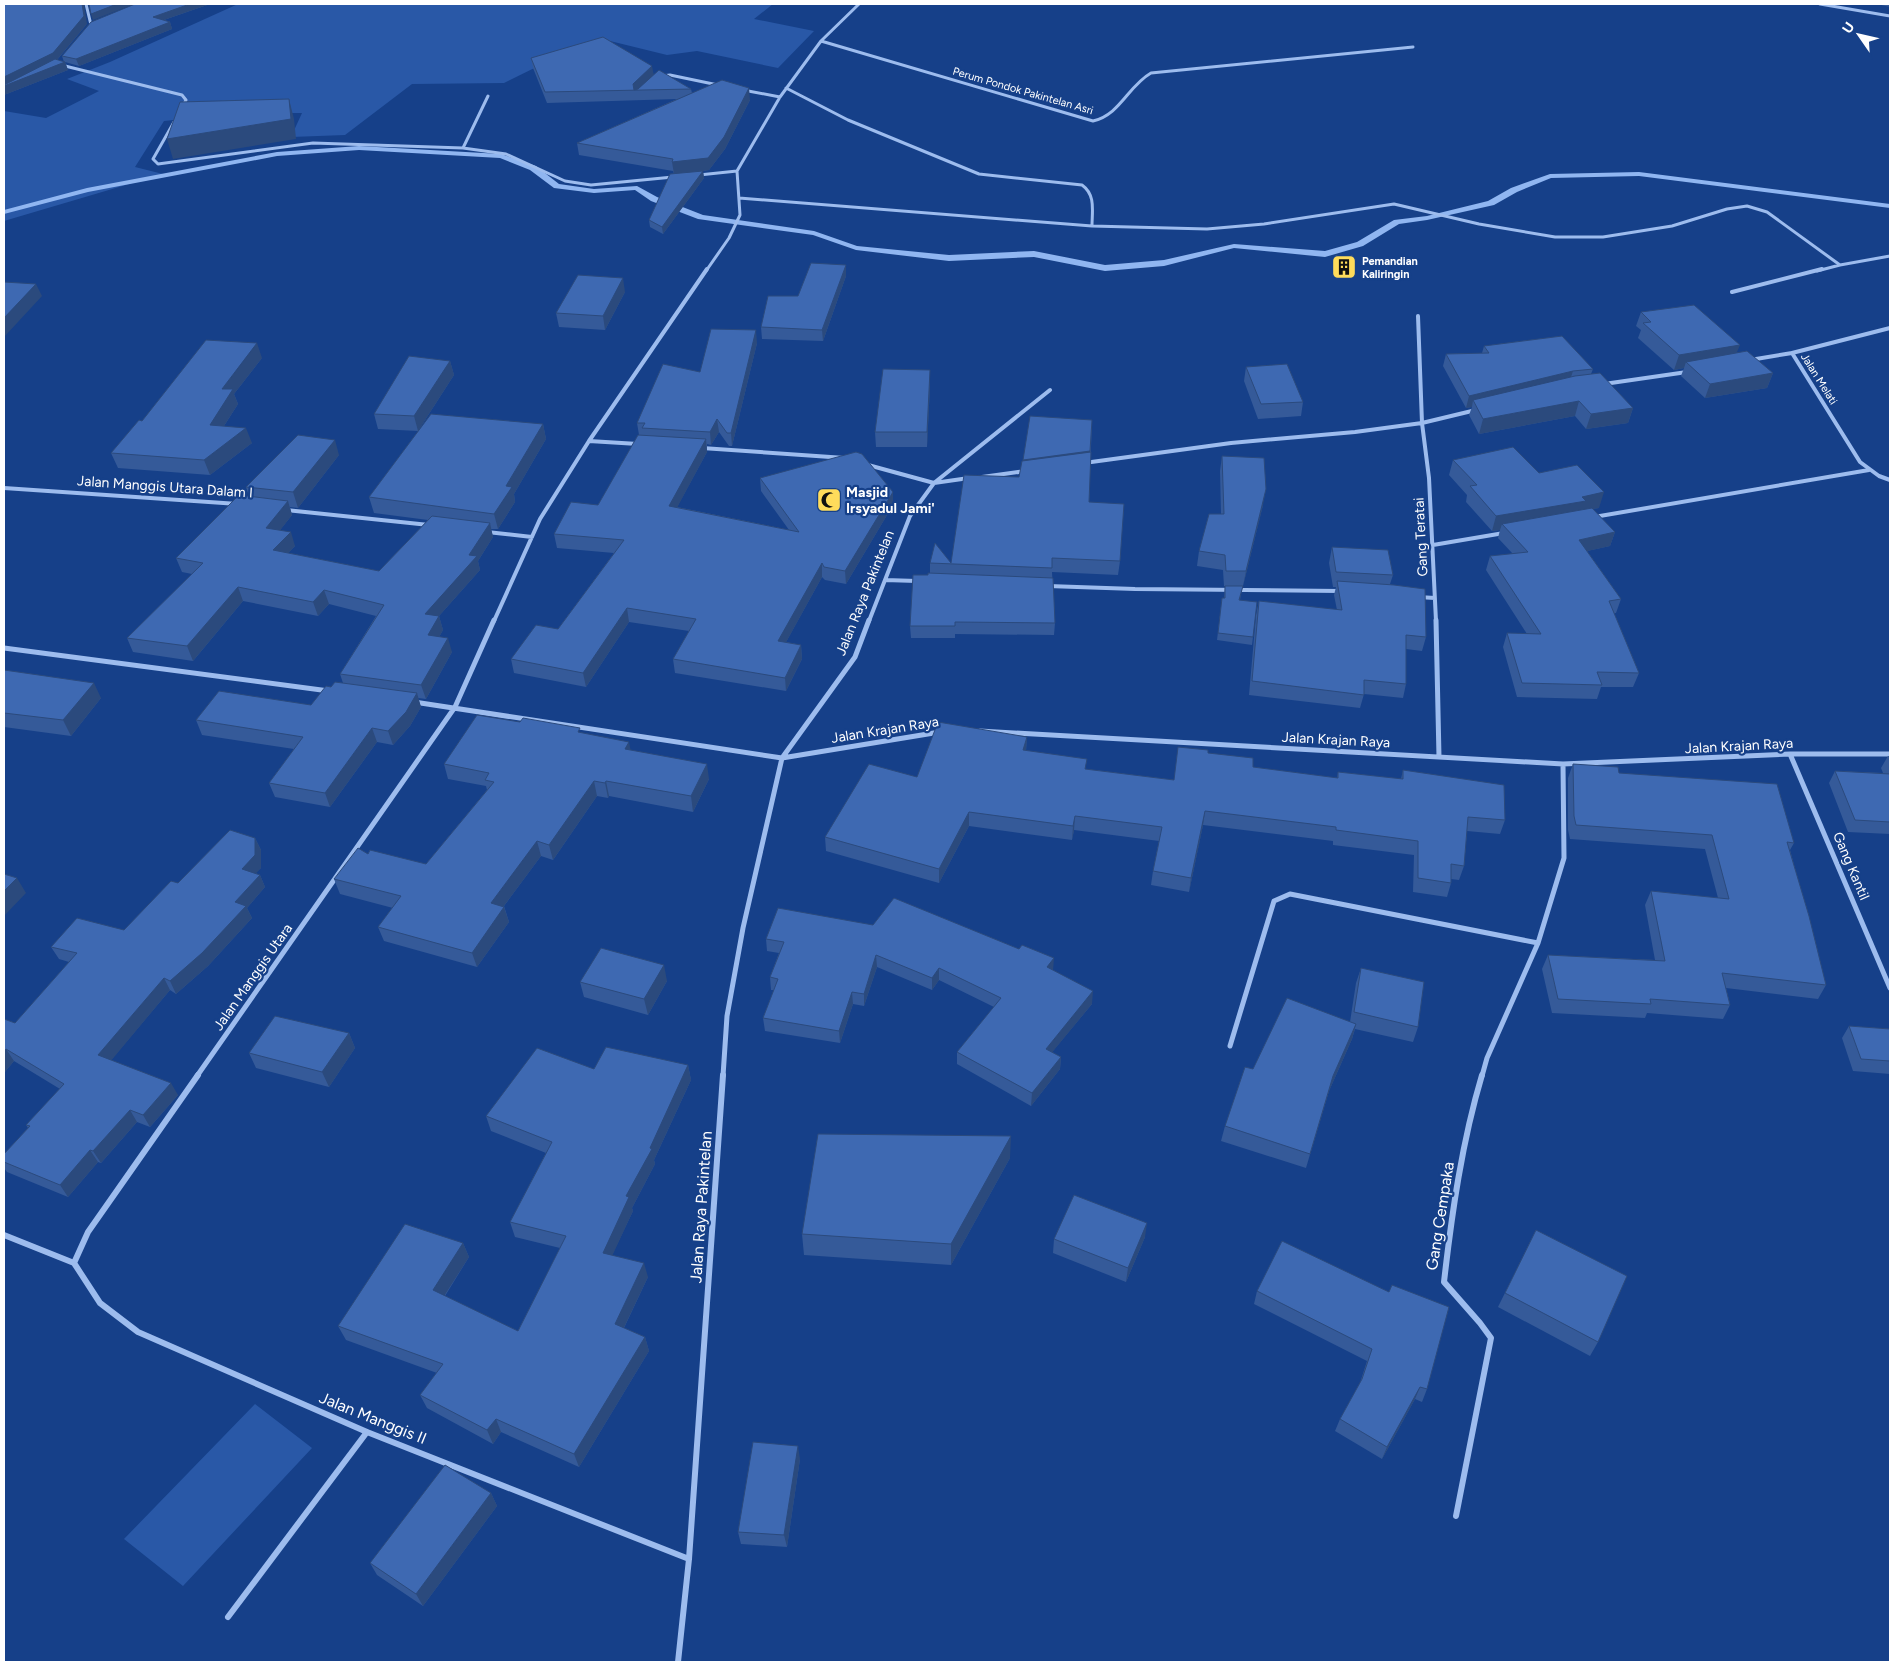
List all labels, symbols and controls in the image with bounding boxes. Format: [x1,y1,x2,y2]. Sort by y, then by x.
north arrow [1834,10,1884,60]
text: U [1839,19,1858,37]
street label: Perum Pondok Pakintelan Asri [951,65,1095,117]
building icon: Pemandian Kaliringin [1331,254,1357,280]
place label: Pemandian Kaliringin [1362,255,1418,281]
street label: Jalan Melati [1798,351,1840,407]
street label: Jalan Manggis Utara Dalam I [77,472,253,502]
place label: Masjid Irsyadul Jami' [846,484,935,517]
mosque icon: Masjid Irsyadul Jami' [816,487,842,513]
street label: Gang Teratai [1410,497,1432,577]
street label: Jalan Raya Pakintelan [832,528,898,658]
street label: Jalan Krajan Raya [830,713,940,747]
street label: Jalan Krajan Raya [1281,729,1391,751]
street label: Jalan Krajan Raya [1684,735,1794,757]
street label: Gang Kantil [1829,829,1873,903]
street label: Jalan Manggis Utara [210,920,296,1034]
street label: Jalan Raya Pakintelan [686,1130,716,1284]
street label: Gang Cempaka [1422,1160,1458,1272]
street label: Jalan Manggis II [317,1388,429,1448]

